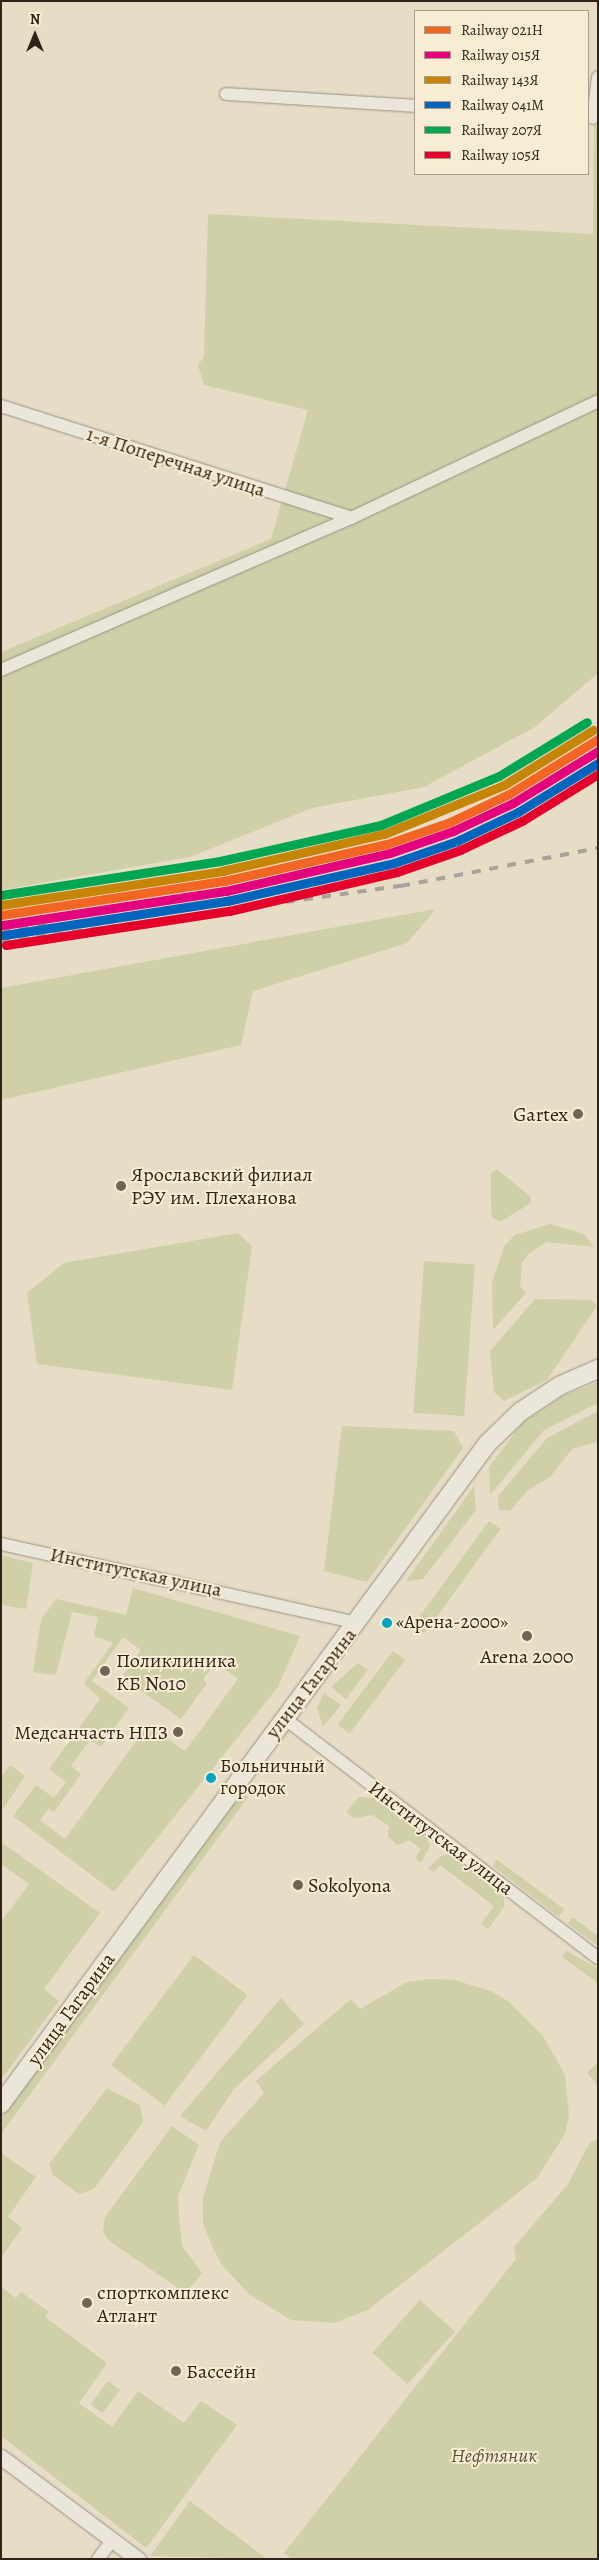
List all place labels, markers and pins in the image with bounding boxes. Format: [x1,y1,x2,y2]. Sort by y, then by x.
place label: Gartex [513,1102,568,1126]
marker: Gartex [572,1108,584,1120]
place label: Ярославский филиал РЭУ им. Плеханова [131,1162,312,1209]
marker: Ярославский филиал РЭУ им. Плеханова [115,1180,127,1192]
place label: «Арена-2000» [396,1612,508,1634]
marker: «Арена-2000» [382,1618,392,1628]
marker: Arena 2000 [521,1630,533,1642]
place label: Arena 2000 [480,1644,574,1668]
place label: Поликлиника КБ No10 [116,1648,236,1695]
marker: Поликлиника КБ No10 [98,1664,112,1678]
place label: Медсанчасть НПЗ [14,1720,168,1744]
marker: Медсанчасть НПЗ [172,1726,184,1738]
place label: Больничный городок [220,1756,325,1800]
marker: Больничный городок [206,1773,216,1783]
place label: Sokolyona [308,1873,391,1897]
marker: Sokolyona [292,1879,304,1891]
place label: спорткомплекс Атлант [97,2280,229,2327]
marker: спорткомплекс Атлант [81,2297,93,2309]
place label: Бассейн [186,2359,256,2383]
marker: Бассейн [170,2365,182,2377]

